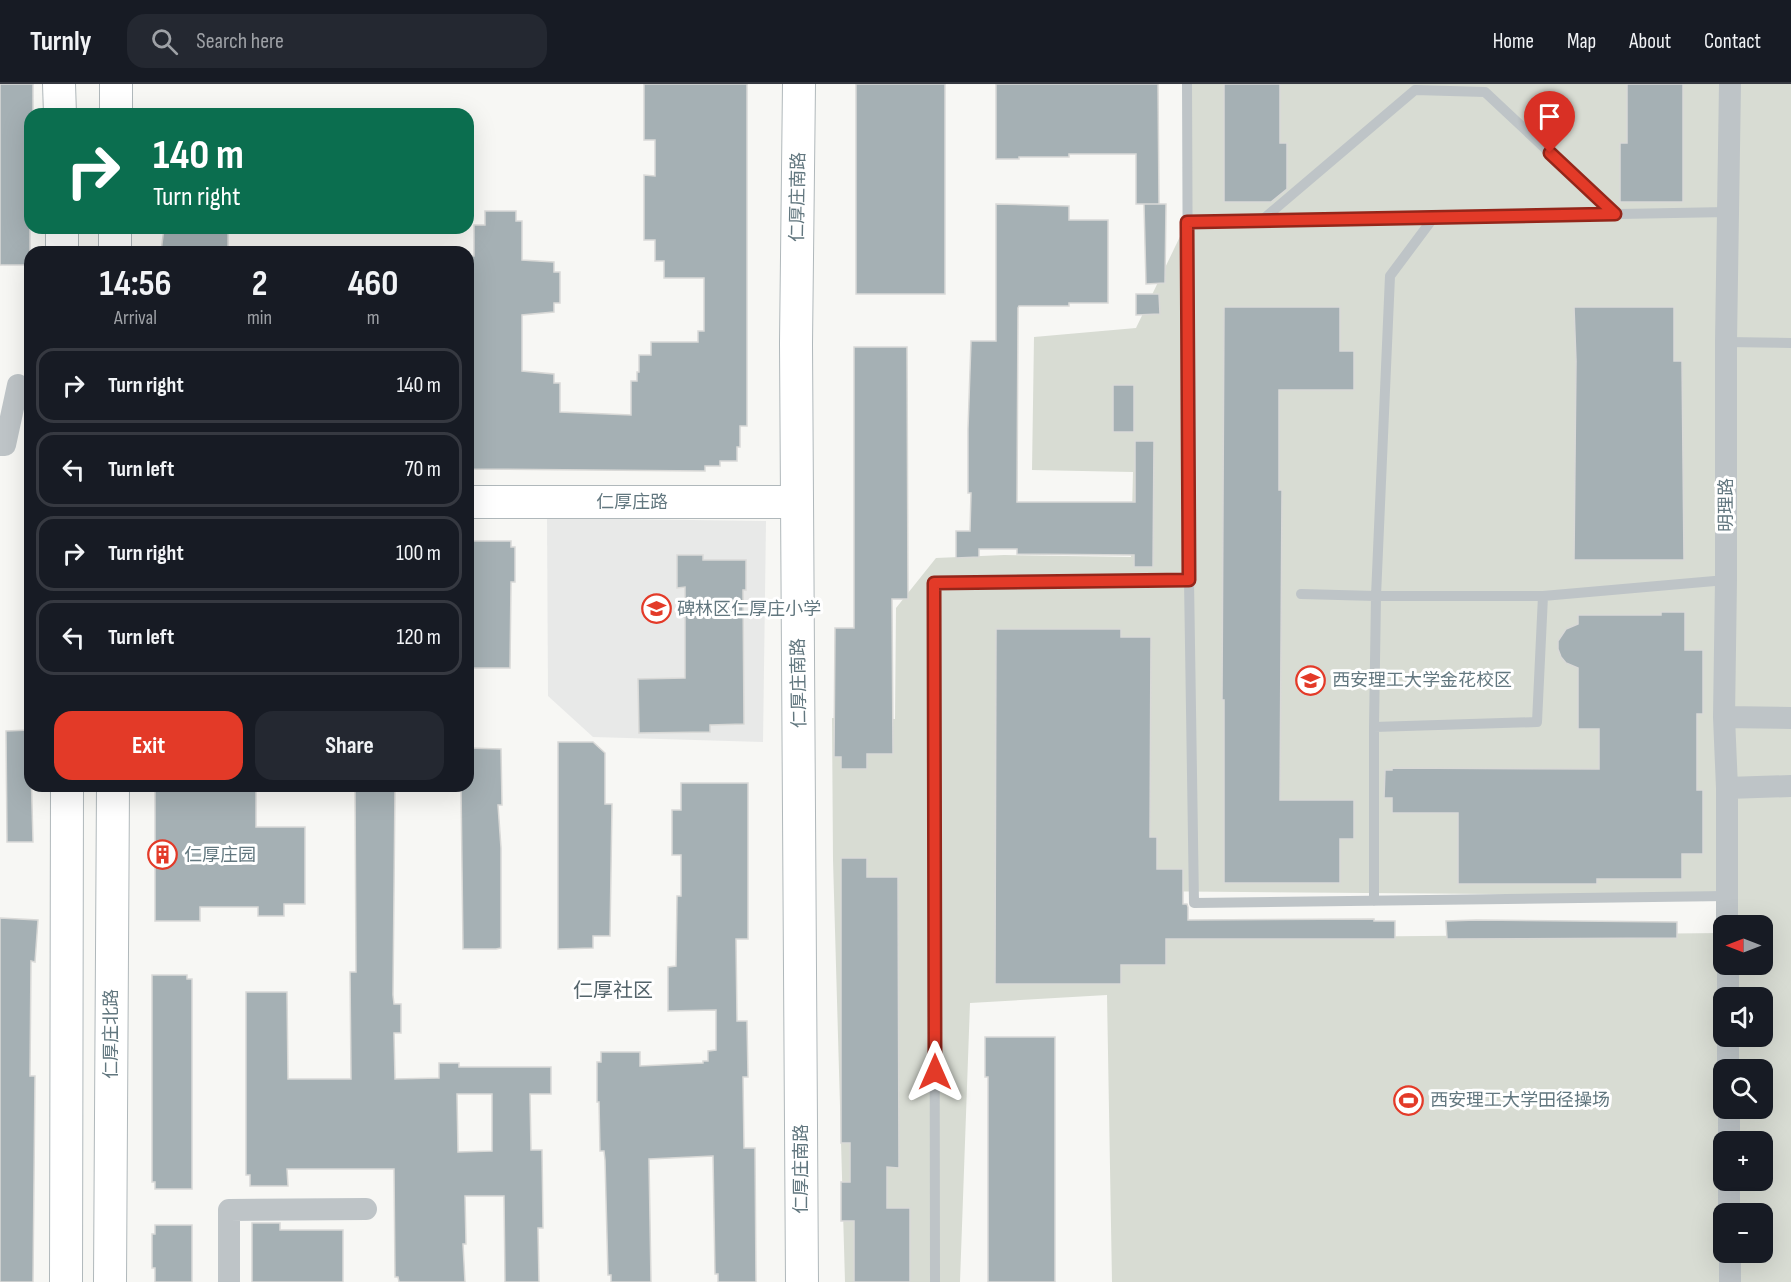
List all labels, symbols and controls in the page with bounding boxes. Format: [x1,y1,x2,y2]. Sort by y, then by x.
search box [127,14,547,68]
text: Turnly [30,25,91,58]
icon: search [148,25,181,58]
text: Search here [196,28,284,55]
text: Home [1493,29,1534,54]
text: Map [1567,29,1596,54]
text: About [1629,29,1671,54]
text: Contact [1704,29,1761,54]
pin [1524,91,1575,153]
icon: arrive [1533,100,1566,133]
text: 140 m [153,130,244,181]
icon: right [54,132,132,210]
street label: 仁厚庄南路 [787,152,809,242]
text: Turn right [153,181,240,213]
text: 14:56 [100,263,171,306]
text: 2 [252,263,267,306]
text: 460 [348,263,398,306]
text: Arrival [114,306,157,330]
text: min [247,306,272,330]
text: m [367,306,379,330]
icon: right [57,369,90,402]
text: Turn right [108,372,184,399]
text: 140 m [397,372,441,399]
icon: left [57,453,90,486]
text: Turn left [108,456,174,483]
text: 70 m [405,456,441,483]
street label: 明理路 [1716,478,1737,532]
street label: 仁厚庄路 [596,492,668,513]
icon: right [57,537,90,570]
text: Turn right [108,540,184,567]
text: 100 m [396,540,441,567]
school or university icon: 碑林区仁厚庄小学 [640,593,672,625]
place label: 碑林区仁厚庄小学 [677,599,821,620]
icon: left [57,621,90,654]
text: Turn left [108,624,174,651]
text: 120 m [397,624,441,651]
street label: 仁厚庄南路 [788,638,810,728]
school or university icon: 西安理工大学金花校区 [1295,664,1327,696]
place label: 西安理工大学金花校区 [1332,670,1512,691]
button: Exit [54,711,243,780]
button: Share [255,711,444,780]
building icon: 仁厚庄园 [147,839,179,871]
place label: 仁厚庄园 [184,845,256,866]
north arrow [1713,915,1773,975]
map controls [1713,915,1773,1263]
district label: 仁厚社区 [573,979,653,1003]
button: sound [1713,987,1773,1047]
street label: 仁厚庄北路 [101,989,122,1079]
position arrow [903,1040,967,1104]
button: search [1713,1059,1773,1119]
sports icon: 西安理工大学田径操场 [1393,1084,1425,1116]
place label: 西安理工大学田径操场 [1430,1090,1610,1111]
street label: 仁厚庄南路 [791,1124,812,1214]
button: + [1713,1131,1773,1191]
button: − [1713,1203,1773,1263]

